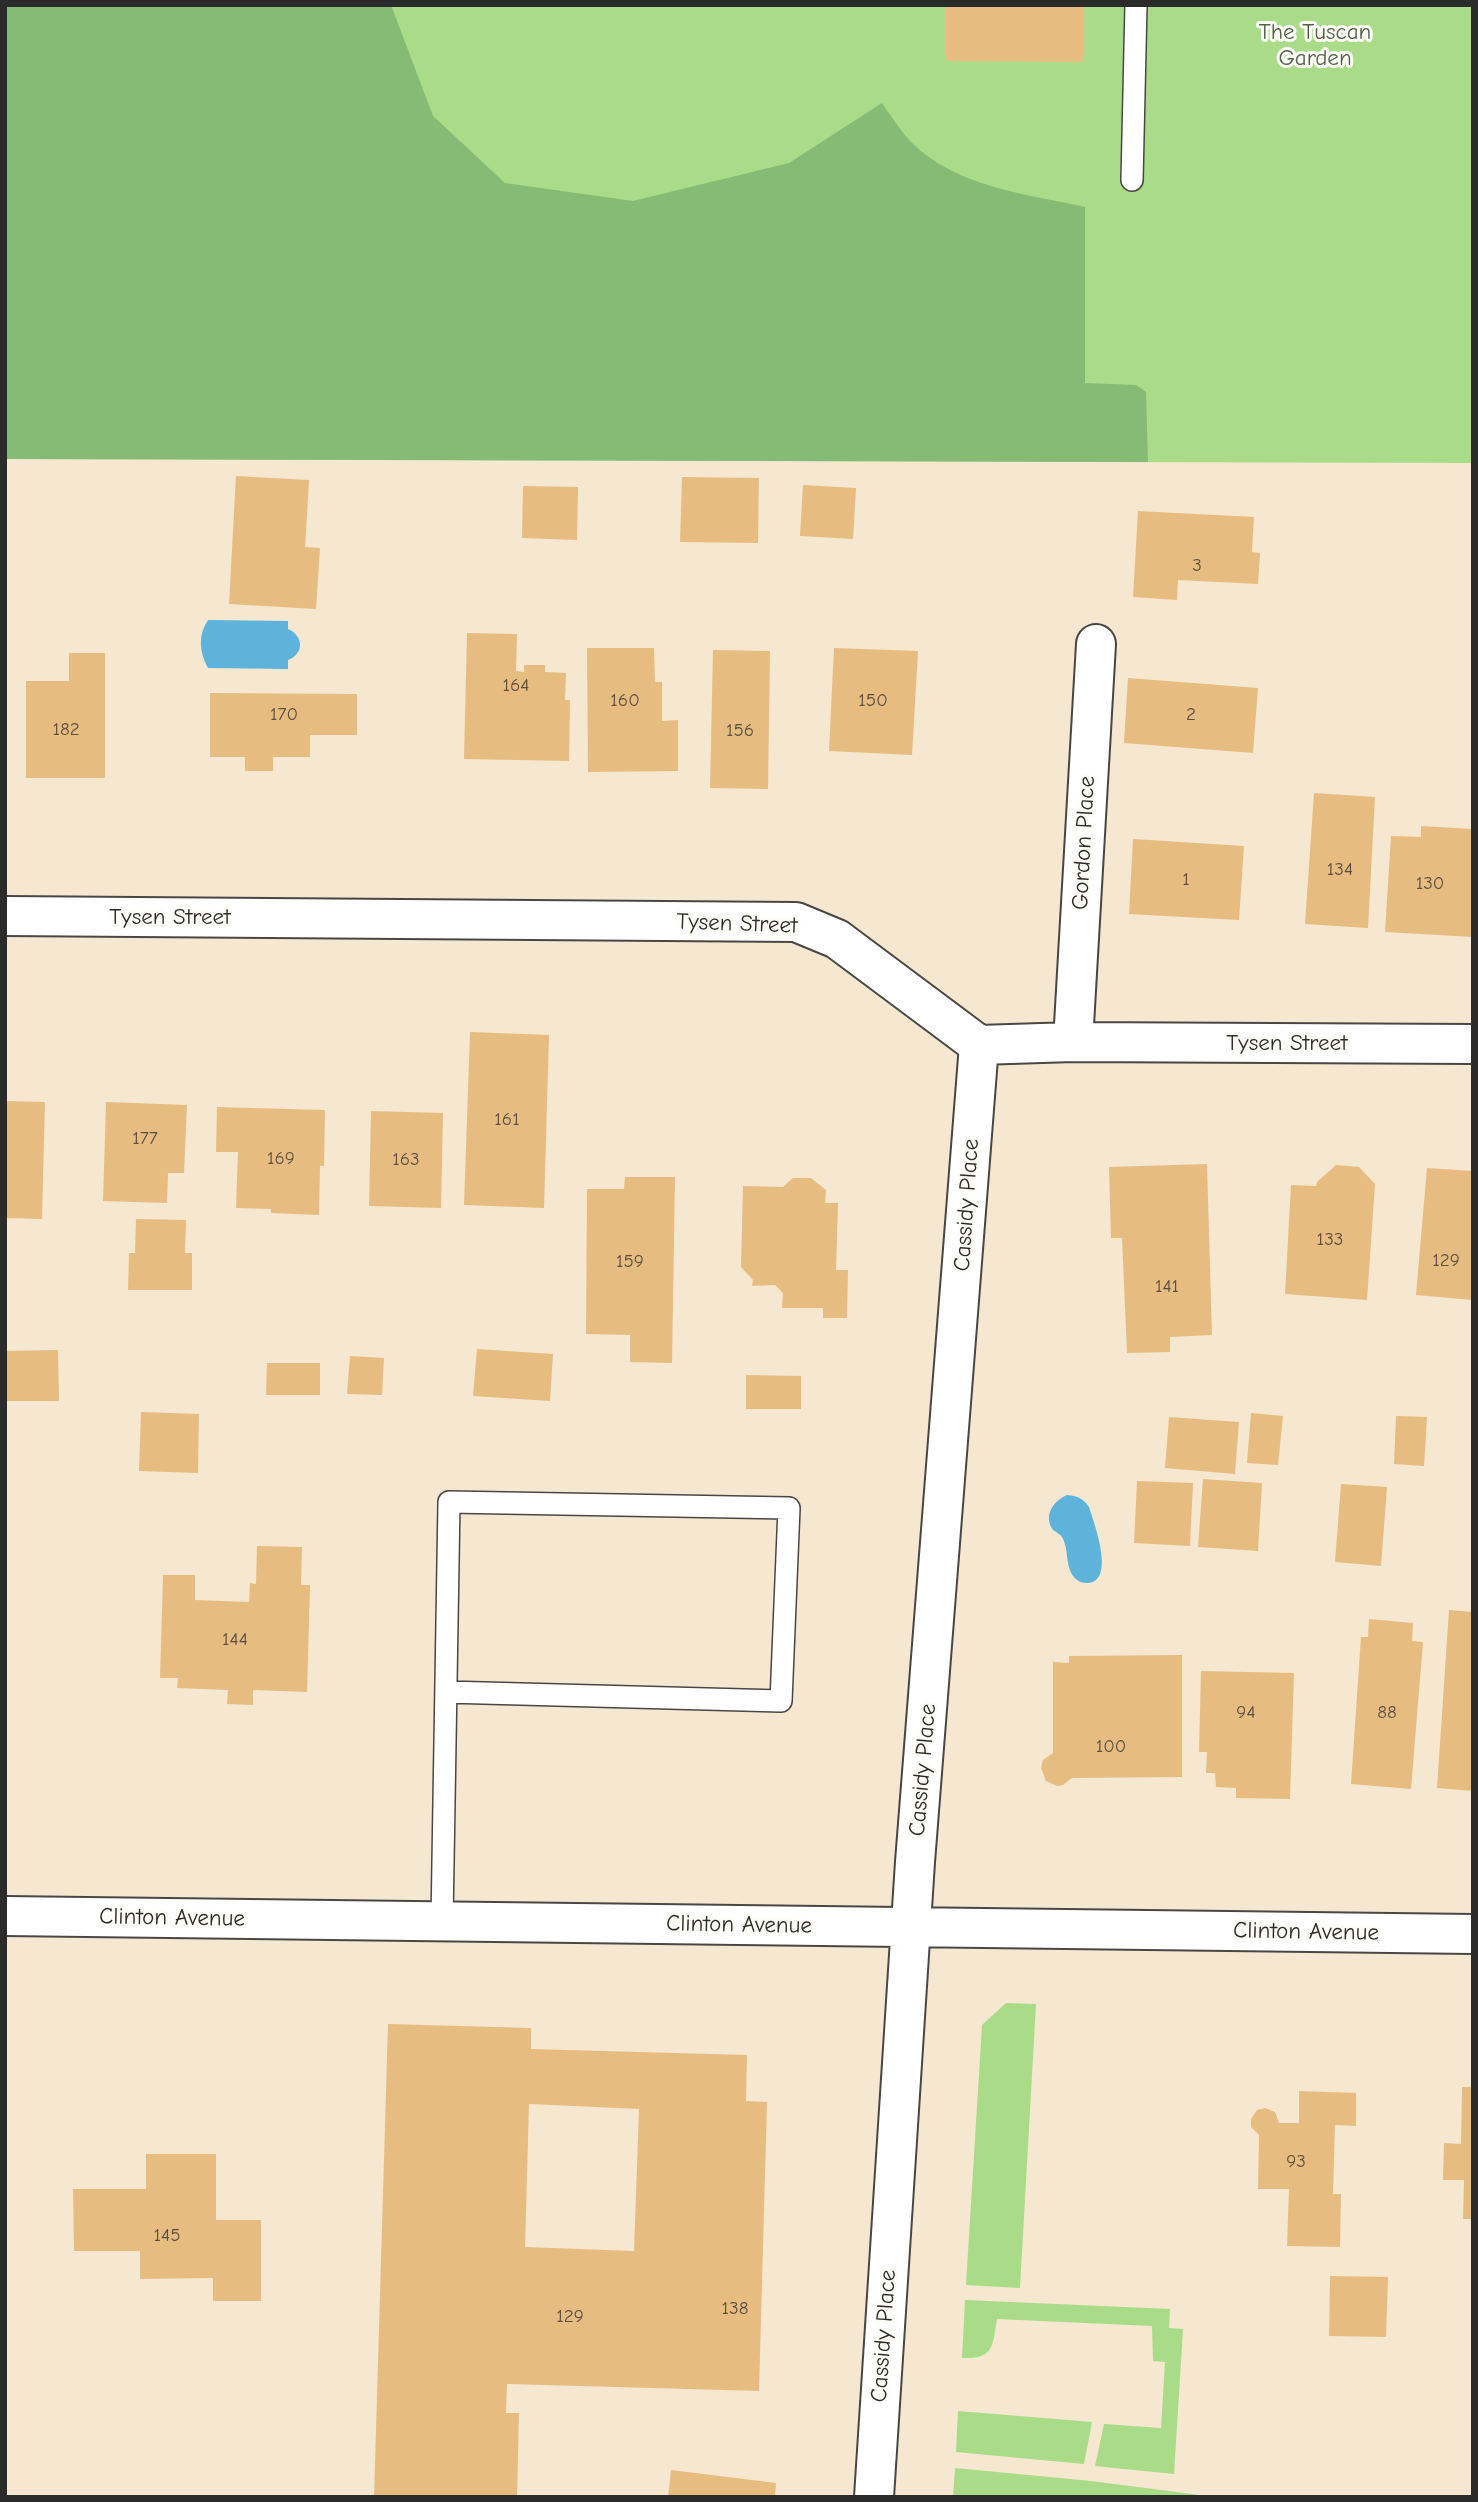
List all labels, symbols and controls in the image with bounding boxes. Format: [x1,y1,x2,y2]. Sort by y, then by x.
park label: The Tuscan Garden [1259,18,1371,72]
house number: 3 [1192,555,1202,577]
house number: 164 [502,675,530,697]
house number: 160 [610,690,640,712]
house number: 150 [858,690,888,712]
house number: 170 [270,704,298,726]
house number: 2 [1186,704,1196,726]
house number: 182 [52,719,80,741]
house number: 156 [726,720,754,742]
street label: Gordon Place [1067,775,1101,911]
house number: 134 [1327,859,1353,881]
house number: 1 [1182,869,1190,891]
house number: 130 [1416,873,1444,895]
street label: Tysen Street [109,903,231,931]
street label: Tysen Street [676,908,798,940]
street label: Tysen Street [1226,1029,1348,1057]
house number: 161 [494,1109,520,1131]
house number: 177 [132,1128,158,1150]
street label: Cassidy Place [949,1138,985,1272]
house number: 169 [267,1148,295,1170]
house number: 163 [392,1149,420,1171]
house number: 133 [1317,1229,1343,1251]
house number: 129 [1432,1250,1460,1272]
house number: 159 [616,1251,644,1273]
house number: 141 [1155,1276,1179,1298]
house number: 144 [222,1629,248,1651]
house number: 94 [1236,1702,1256,1724]
house number: 88 [1377,1702,1397,1724]
street label: Cassidy Place [903,1703,943,1837]
house number: 100 [1096,1736,1126,1758]
street label: Clinton Avenue [99,1903,245,1933]
street label: Clinton Avenue [666,1910,812,1940]
street label: Clinton Avenue [1233,1917,1379,1947]
house number: 93 [1286,2151,1306,2173]
house number: 145 [154,2225,180,2247]
street label: Cassidy Place [866,2269,902,2403]
house number: 138 [722,2298,748,2320]
house number: 129 [556,2306,584,2328]

